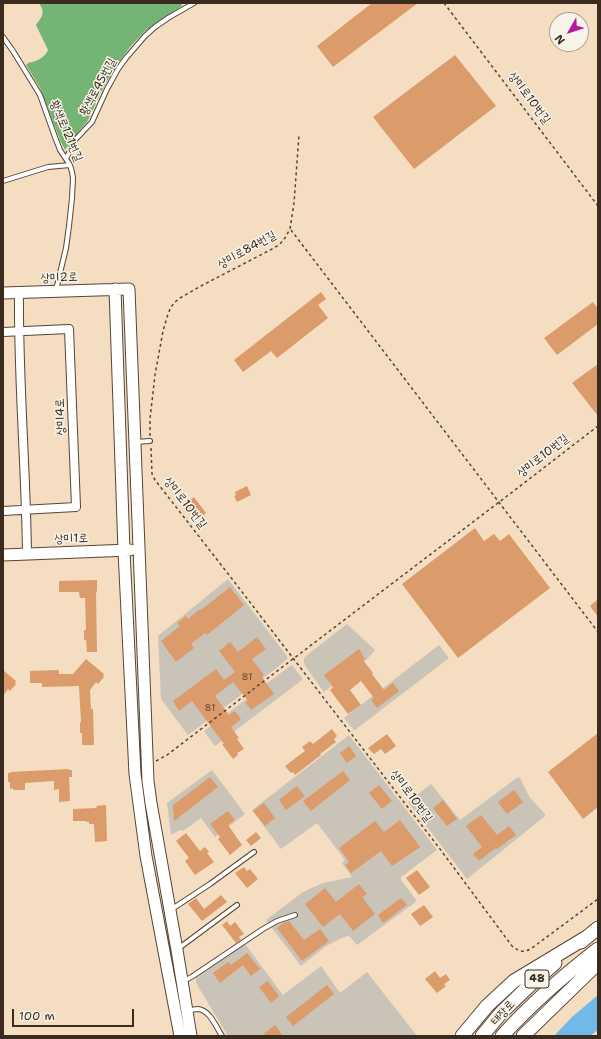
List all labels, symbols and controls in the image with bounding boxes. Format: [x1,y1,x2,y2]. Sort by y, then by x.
north arrow [549,12,589,52]
text: N [551,31,569,47]
street label: 황색로45번길 [77,56,119,118]
street label: 상미로10번길 [505,69,553,127]
street label: 황색로121번길 [47,98,85,164]
street label: 상미로84번길 [215,228,279,272]
street label: 상미2로 [40,270,78,286]
street label: 상미4로 [53,398,69,436]
street label: 상미로10번길 [514,431,572,481]
street label: 상미로10번길 [160,474,210,532]
street label: 상미1로 [54,531,88,547]
house number: 81 [242,671,252,683]
house number: 81 [205,702,215,714]
street label: 상미로10번길 [387,767,435,825]
road number: 48 [525,970,549,988]
street label: 태장로 [488,997,518,1029]
scale bar [14,1001,136,1027]
text: 100 m [19,1008,55,1024]

